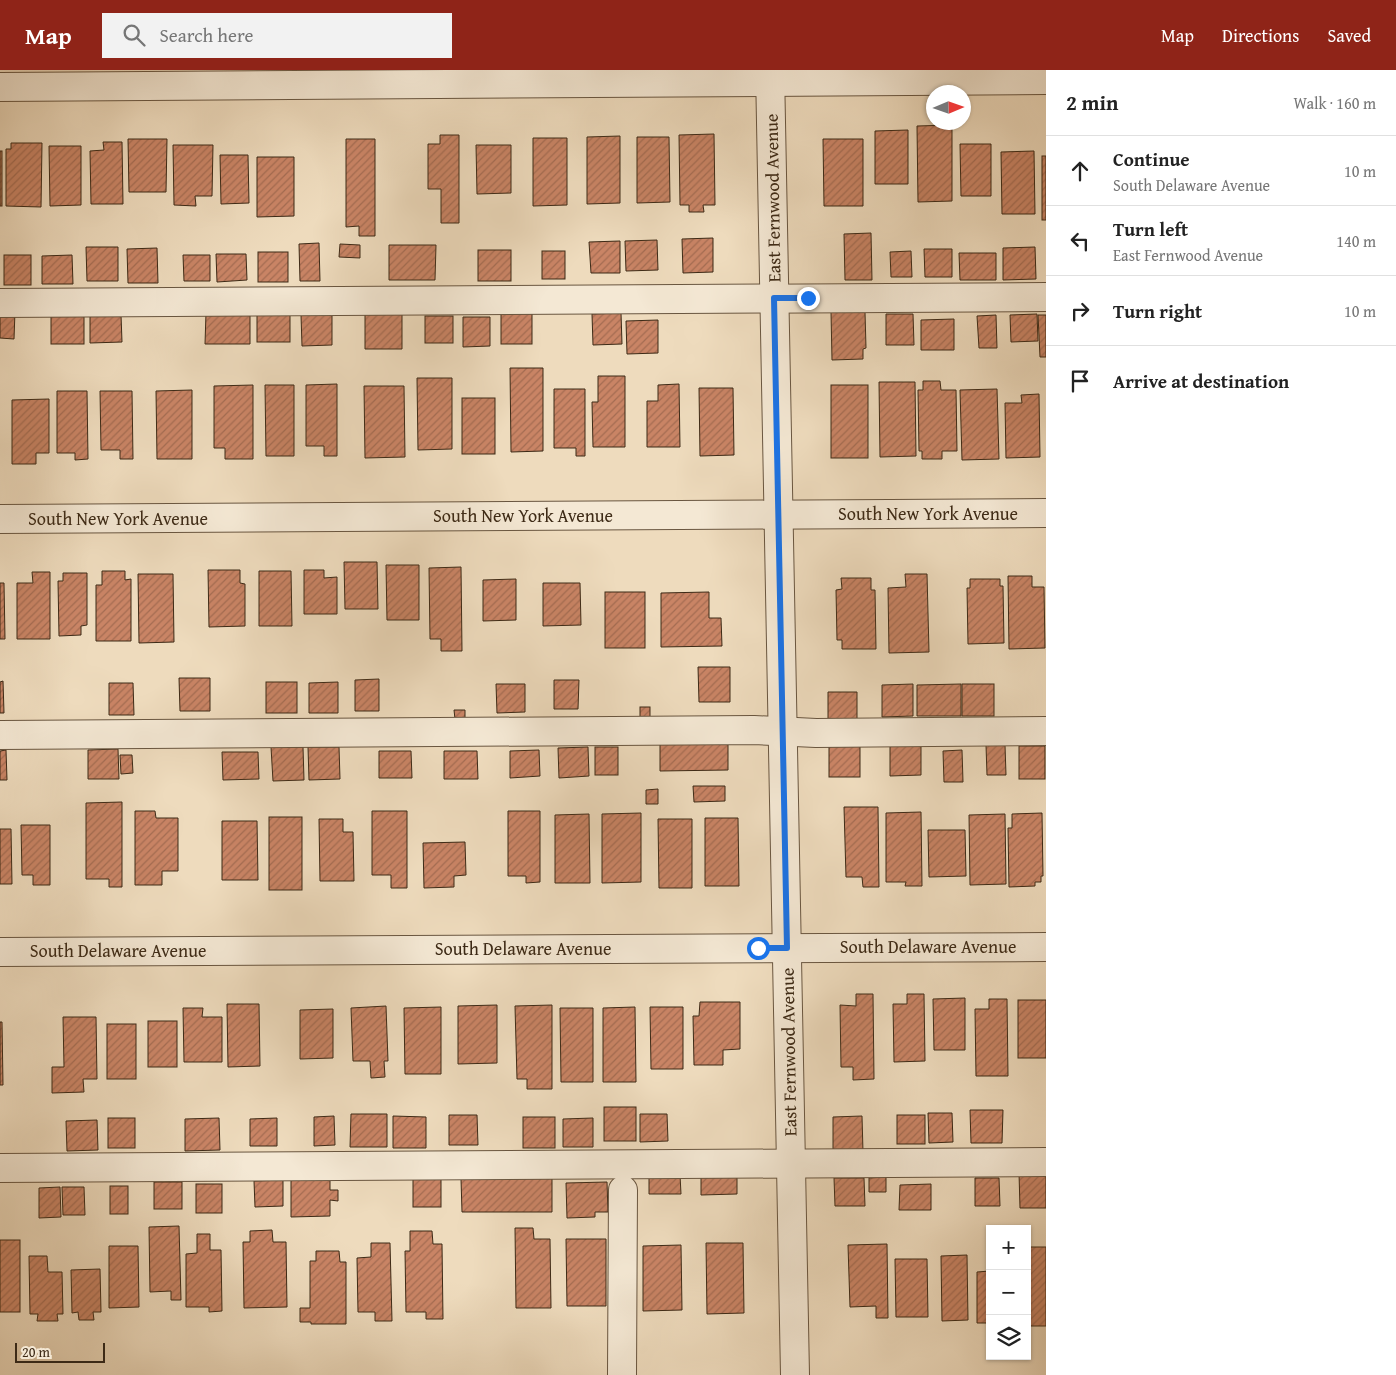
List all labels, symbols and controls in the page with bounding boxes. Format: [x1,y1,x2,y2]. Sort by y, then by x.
search box [102,13,452,58]
text: Map [25,18,72,53]
icon: search [120,21,148,49]
text: Search here [160,21,253,49]
text: Map [1161,22,1194,49]
text: Directions [1222,22,1299,49]
text: Saved [1327,22,1371,49]
north arrow [926,85,971,130]
text: 2 min [1066,87,1118,118]
text: Walk · 160 m [1293,91,1376,115]
street label: East Fernwood Avenue [758,113,787,283]
text: Continue [1113,145,1190,173]
icon: ahead [1066,157,1094,185]
text: 10 m [1344,159,1376,183]
text: South Delaware Avenue [1113,173,1270,197]
text: Turn left [1113,215,1188,243]
icon: left [1066,227,1094,255]
text: 140 m [1336,229,1376,253]
text: East Fernwood Avenue [1113,243,1263,267]
route end [797,287,820,310]
icon: right [1066,297,1094,325]
text: Turn right [1113,297,1202,325]
text: 10 m [1344,299,1376,323]
icon: arrive [1066,367,1094,395]
text: Arrive at destination [1113,367,1289,395]
street label: South New York Avenue [838,500,1018,527]
street label: South New York Avenue [433,502,613,529]
street label: South New York Avenue [28,505,208,532]
street label: South Delaware Avenue [840,933,1016,960]
street label: South Delaware Avenue [435,935,611,962]
street label: South Delaware Avenue [30,937,206,964]
route start [747,937,770,960]
street label: East Fernwood Avenue [774,967,803,1137]
map controls [986,1225,1031,1360]
button: + [986,1225,1031,1270]
button: − [986,1270,1031,1315]
button: layers [986,1315,1031,1360]
scale bar [15,1340,105,1363]
text: 20 m [22,1342,50,1362]

